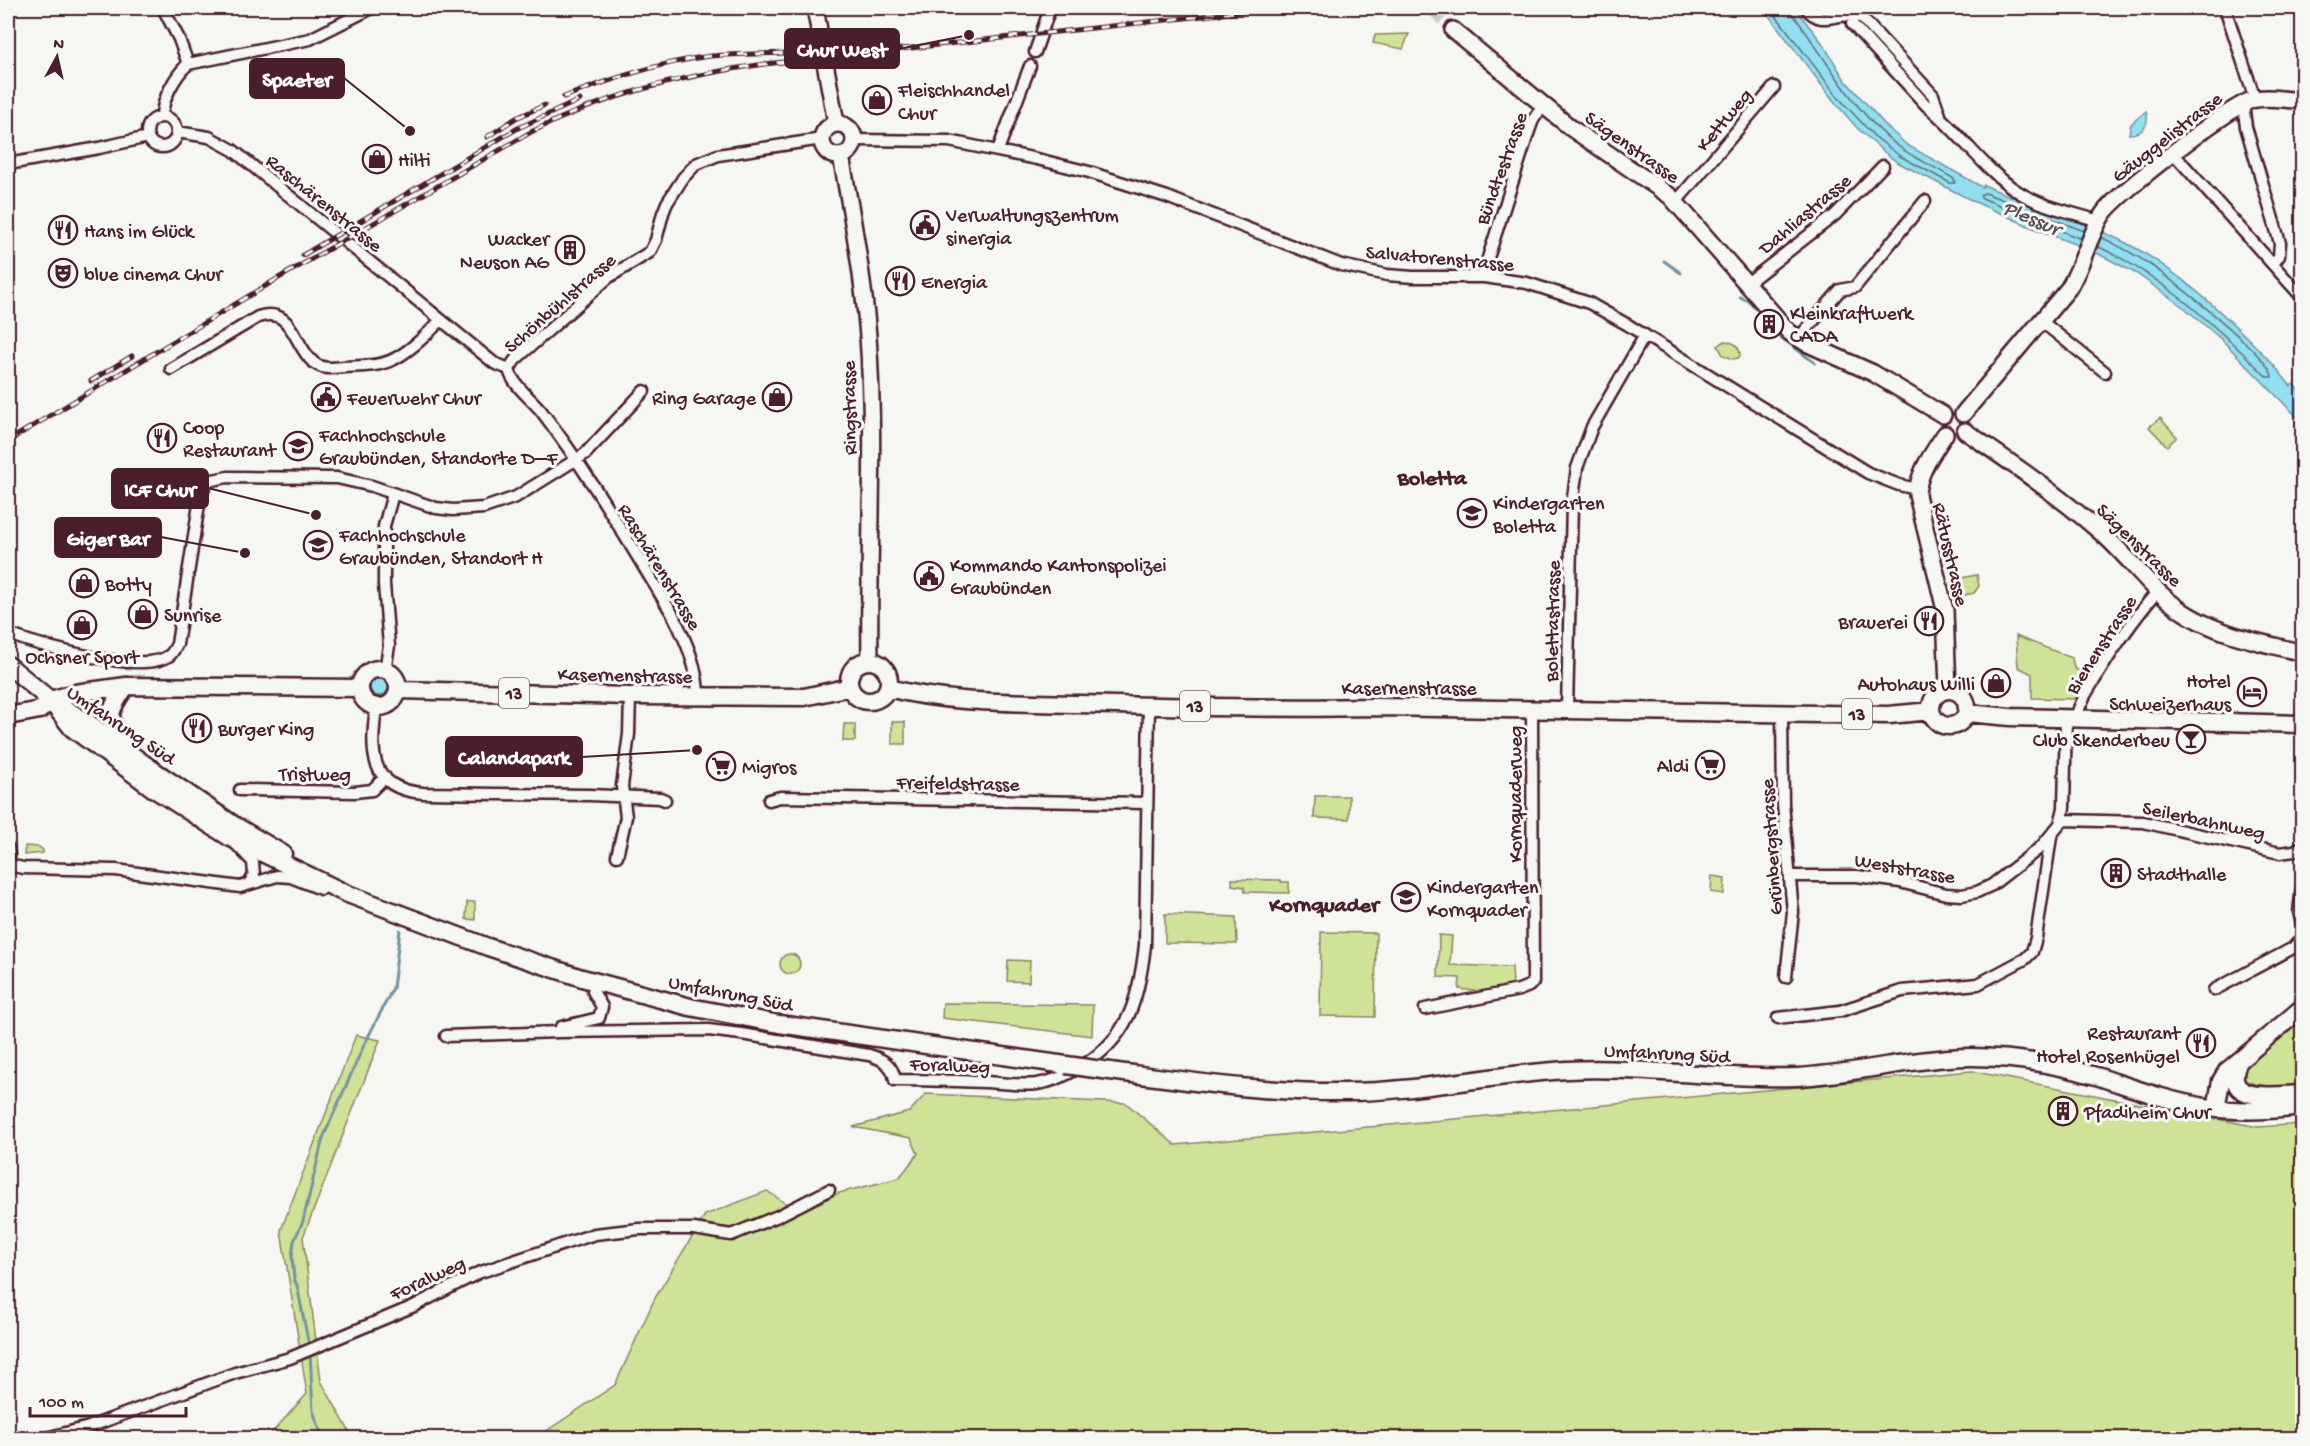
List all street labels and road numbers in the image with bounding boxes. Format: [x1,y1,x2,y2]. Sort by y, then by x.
street label: Kettweg [1693,85,1759,157]
street label: Gäuggelistrasse [2108,88,2228,189]
street label: Sägenstrasse [1579,108,1683,190]
street label: Bündtestrasse [1472,109,1535,230]
street label: Raschärenstrasse [260,151,386,259]
street label: Dahliastrasse [1754,170,1858,262]
street label: Salvatorenstrasse [1365,243,1516,278]
street label: Schönbühlstrasse [501,249,622,359]
street label: Ringstrasse [839,360,864,455]
street label: Raschärenstrasse [611,500,705,636]
street label: Sägenstrasse [2090,500,2186,594]
street label: Rätusstrasse [1926,501,1972,609]
street label: Bolettastrasse [1542,559,1567,683]
street label: Bienenstrasse [2062,592,2144,700]
street label: Kasernenstrasse [557,665,693,690]
road number: 13 [499,678,529,708]
street label: Kasernenstrasse [1342,679,1477,702]
street label: Umfahrung Süd [61,682,181,773]
road number: 13 [1180,691,1210,721]
road number: 13 [1842,699,1872,729]
street label: Kornquaderweg [1506,726,1529,862]
street label: Tristweg [278,765,351,788]
street label: Freifeldstrasse [895,773,1020,798]
street label: Grünbergstrasse [1757,777,1790,916]
street label: Seilerbahnweg [2140,798,2267,847]
street label: Weststrasse [1852,850,1957,891]
street label: Umfahrung Süd [666,972,797,1019]
street label: Umfahrung Süd [1603,1041,1733,1070]
street label: Foralweg [908,1055,990,1080]
street label: Foralweg [386,1253,470,1308]

